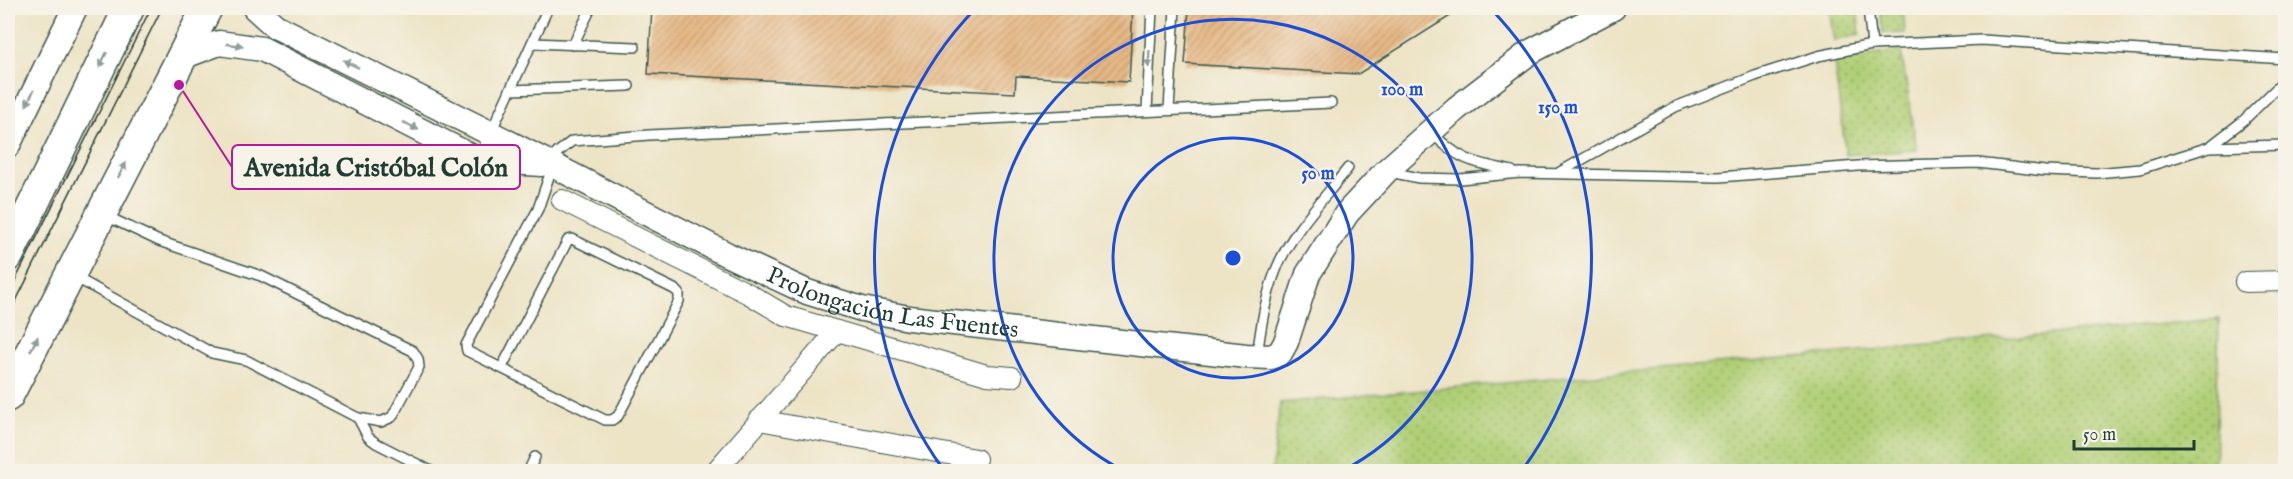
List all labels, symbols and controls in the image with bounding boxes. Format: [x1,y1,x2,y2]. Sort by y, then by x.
one-way arrow [226,41,245,50]
one-way arrow [1145,50,1154,69]
one-way arrow [98,52,108,69]
one-way arrow [342,59,359,68]
text: 100 m [1381,79,1423,102]
one-way arrow [26,89,35,106]
text: 150 m [1538,97,1578,120]
one-way arrow [403,121,420,131]
callout: Avenida Cristóbal Colón [232,145,520,189]
text: Avenida Cristóbal Colón [243,152,508,185]
one-way arrow [117,161,127,178]
text: 50 m [1301,163,1335,186]
centre of rings [1223,248,1243,268]
street label: Prolongación Las Fuentes [761,260,1020,346]
one-way arrow [29,335,39,352]
scale bar [2074,413,2194,451]
text: 50 m [2083,424,2116,447]

